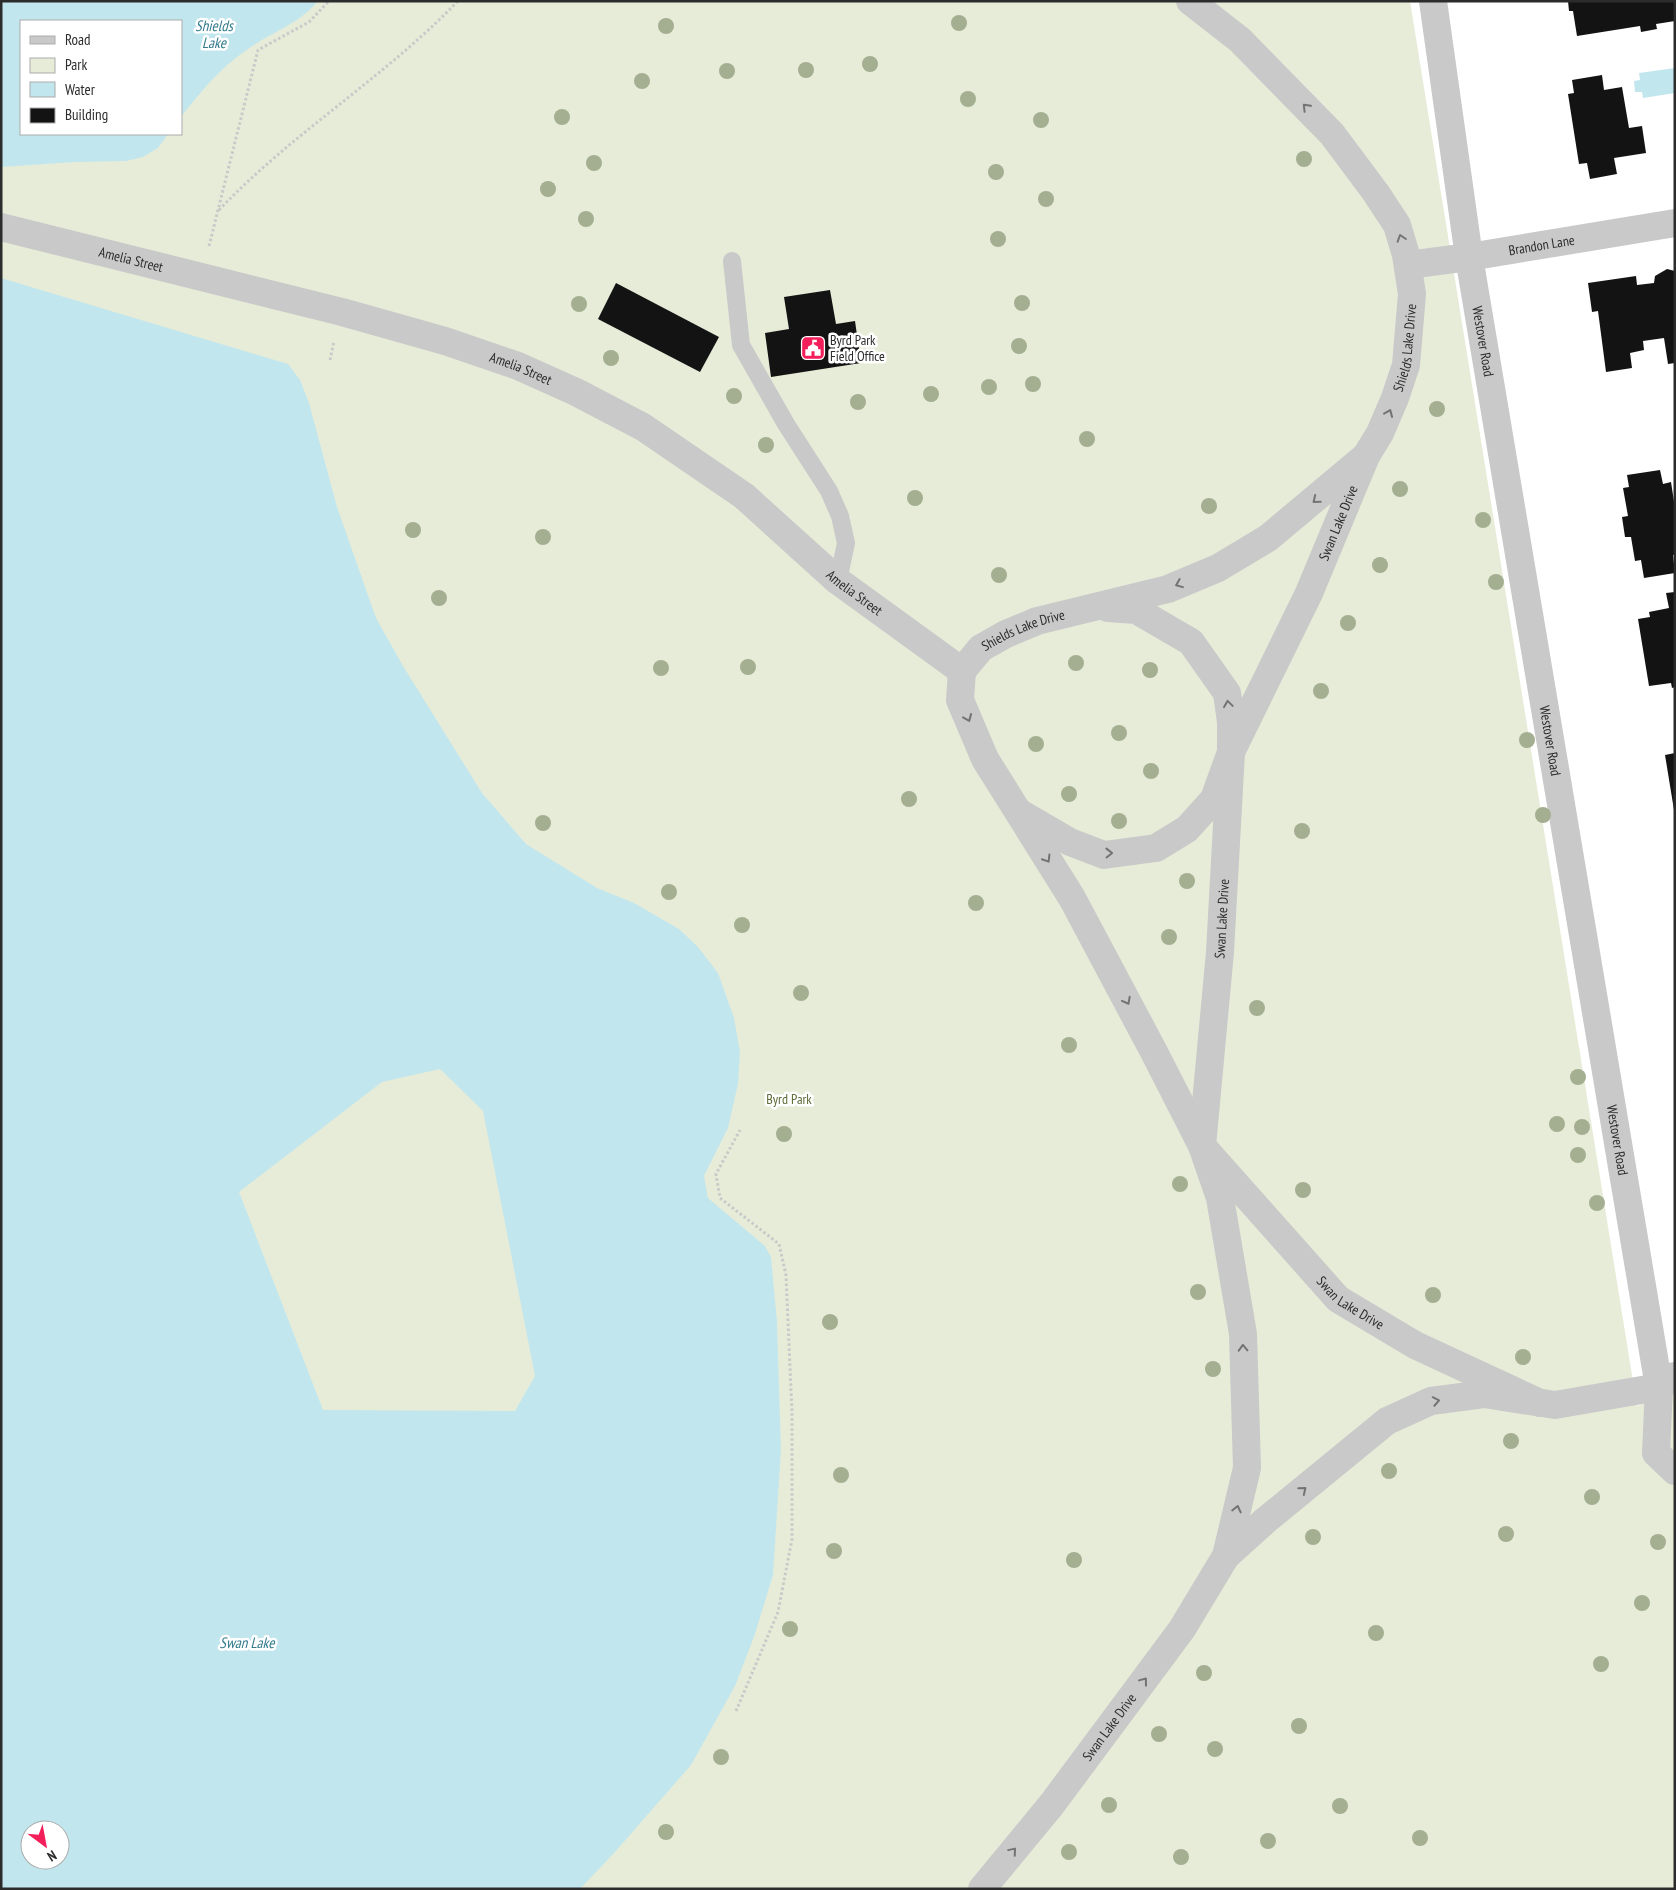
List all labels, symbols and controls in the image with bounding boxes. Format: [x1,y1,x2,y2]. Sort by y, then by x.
water label: Shields Lake [195,16,235,52]
legend [20,20,182,135]
text: Road [65,30,91,49]
text: Park [65,55,87,74]
text: Water [65,80,96,99]
one-way arrow [1303,104,1312,113]
text: Building [65,105,108,124]
street label: Brandon Lane [1507,231,1576,259]
one-way arrow [1397,234,1407,242]
street label: Amelia Street [97,243,165,276]
street label: Shields Lake Drive [1389,303,1420,394]
street label: Westover Road [1468,305,1498,378]
place label: Byrd Park Field Office [830,331,885,365]
public building icon: Byrd Park Field Office [800,335,826,361]
street label: Amelia Street [487,348,555,389]
one-way arrow [1383,409,1393,418]
street label: Swan Lake Drive [1315,482,1362,563]
one-way arrow [1313,494,1322,503]
street label: Amelia Street [823,566,886,619]
one-way arrow [1175,578,1184,588]
street label: Shields Lake Drive [978,605,1067,655]
one-way arrow [1224,699,1234,708]
street label: Westover Road [1536,704,1565,777]
one-way arrow [961,713,972,722]
one-way arrow [1106,848,1114,858]
one-way arrow [1041,854,1051,863]
street label: Swan Lake Drive [1210,878,1233,959]
one-way arrow [1121,995,1131,1004]
park label: Byrd Park [766,1090,812,1108]
street label: Westover Road [1603,1104,1632,1177]
street label: Swan Lake Drive [1313,1272,1387,1334]
one-way arrow [1238,1344,1248,1352]
one-way arrow [1432,1396,1441,1407]
one-way arrow [1297,1487,1306,1496]
one-way arrow [1231,1505,1242,1514]
water label: Swan Lake [220,1633,275,1652]
one-way arrow [1138,1677,1147,1687]
street label: Swan Lake Drive [1078,1689,1140,1764]
north arrow [20,1820,70,1870]
text: N [44,1846,60,1866]
one-way arrow [1007,1848,1016,1857]

